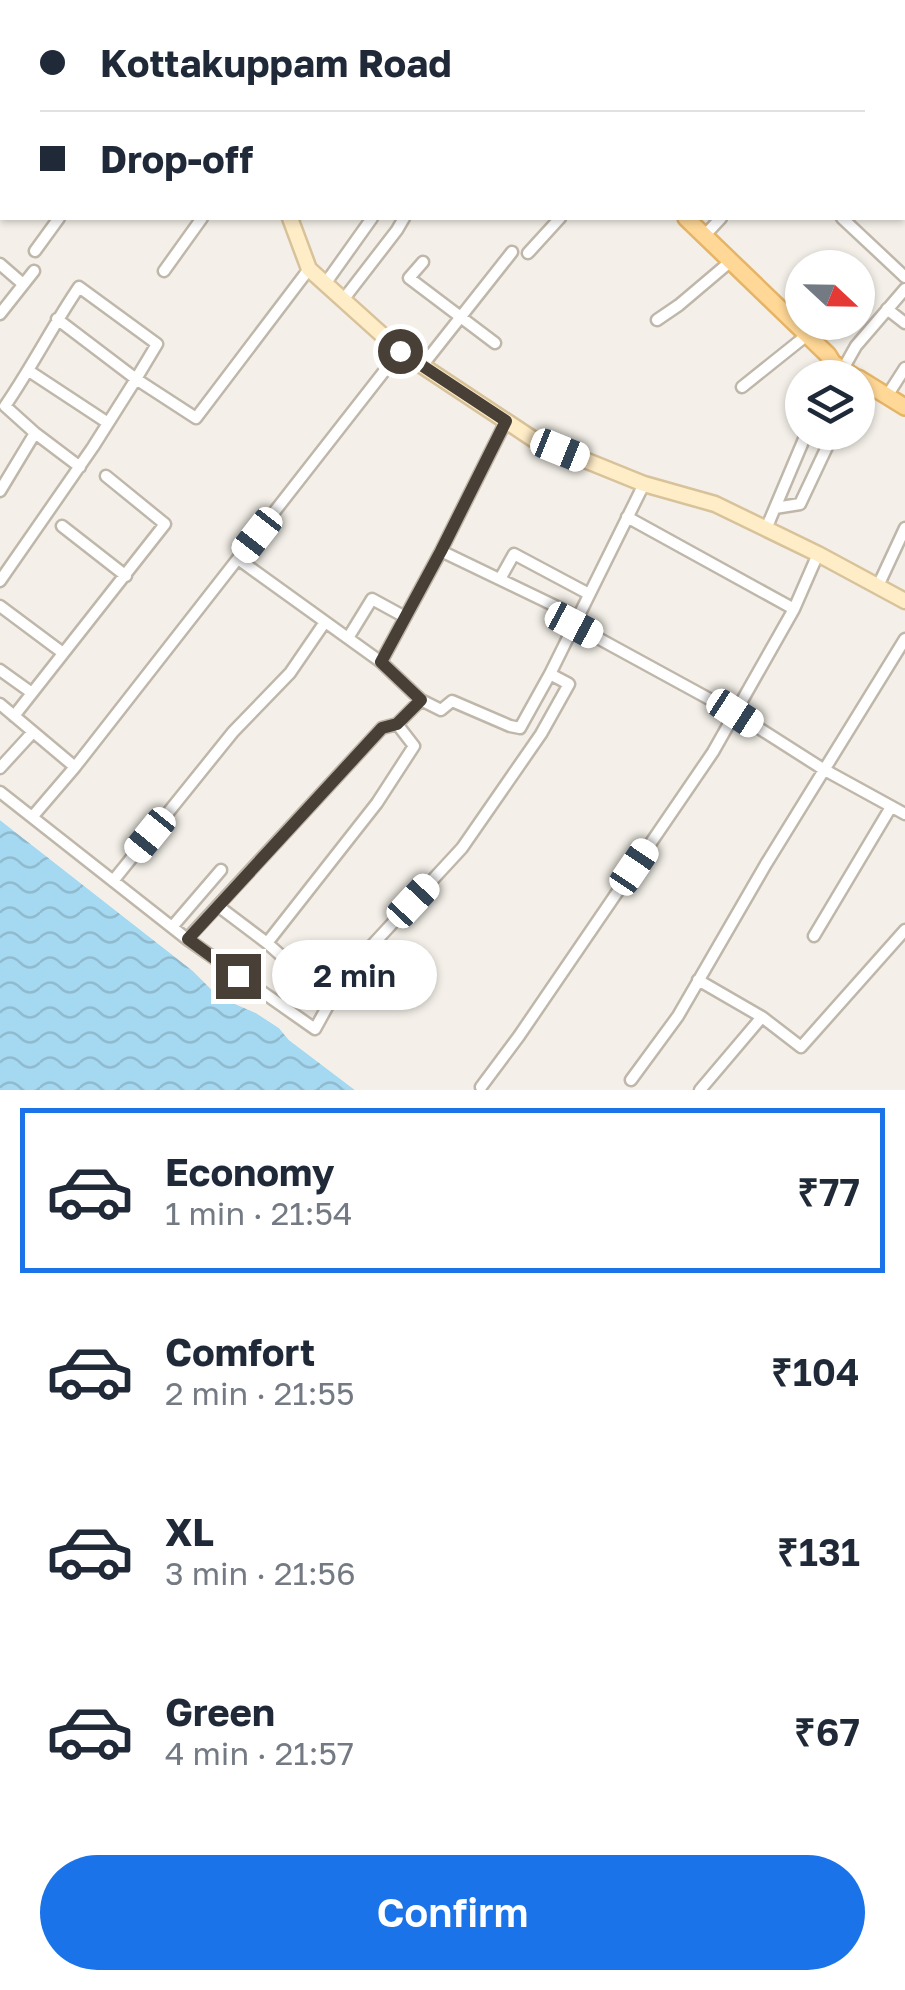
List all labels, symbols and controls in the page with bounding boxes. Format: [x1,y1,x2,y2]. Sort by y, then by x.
text: Kottakuppam Road [100,40,452,85]
text: Drop-off [100,136,253,181]
north arrow [785,250,875,340]
map controls [785,250,875,450]
route start [378,329,423,374]
button: layers [785,360,875,450]
car [527,425,593,475]
car [227,502,287,568]
car [540,598,608,652]
car [702,684,768,742]
car [119,802,181,868]
car [605,834,663,900]
car [382,869,444,933]
callout: 2 min [273,941,438,1011]
route end [216,954,261,999]
text: 2 min [313,956,396,994]
icon: car [45,1146,135,1236]
text: Economy [165,1149,334,1194]
text: ₹77 [797,1169,860,1214]
text: 1 min · 21:54 [165,1194,352,1232]
icon: car [45,1326,135,1416]
text: Comfort [165,1329,315,1374]
text: ₹104 [771,1349,860,1394]
text: 2 min · 21:55 [165,1374,355,1412]
icon: car [45,1506,135,1596]
text: XL [165,1509,214,1554]
text: ₹131 [777,1529,860,1574]
text: 3 min · 21:56 [165,1554,356,1592]
icon: car [45,1686,135,1776]
text: Green [165,1689,275,1734]
text: ₹67 [794,1709,860,1754]
text: 4 min · 21:57 [165,1734,354,1772]
button: Confirm [40,1855,865,1970]

